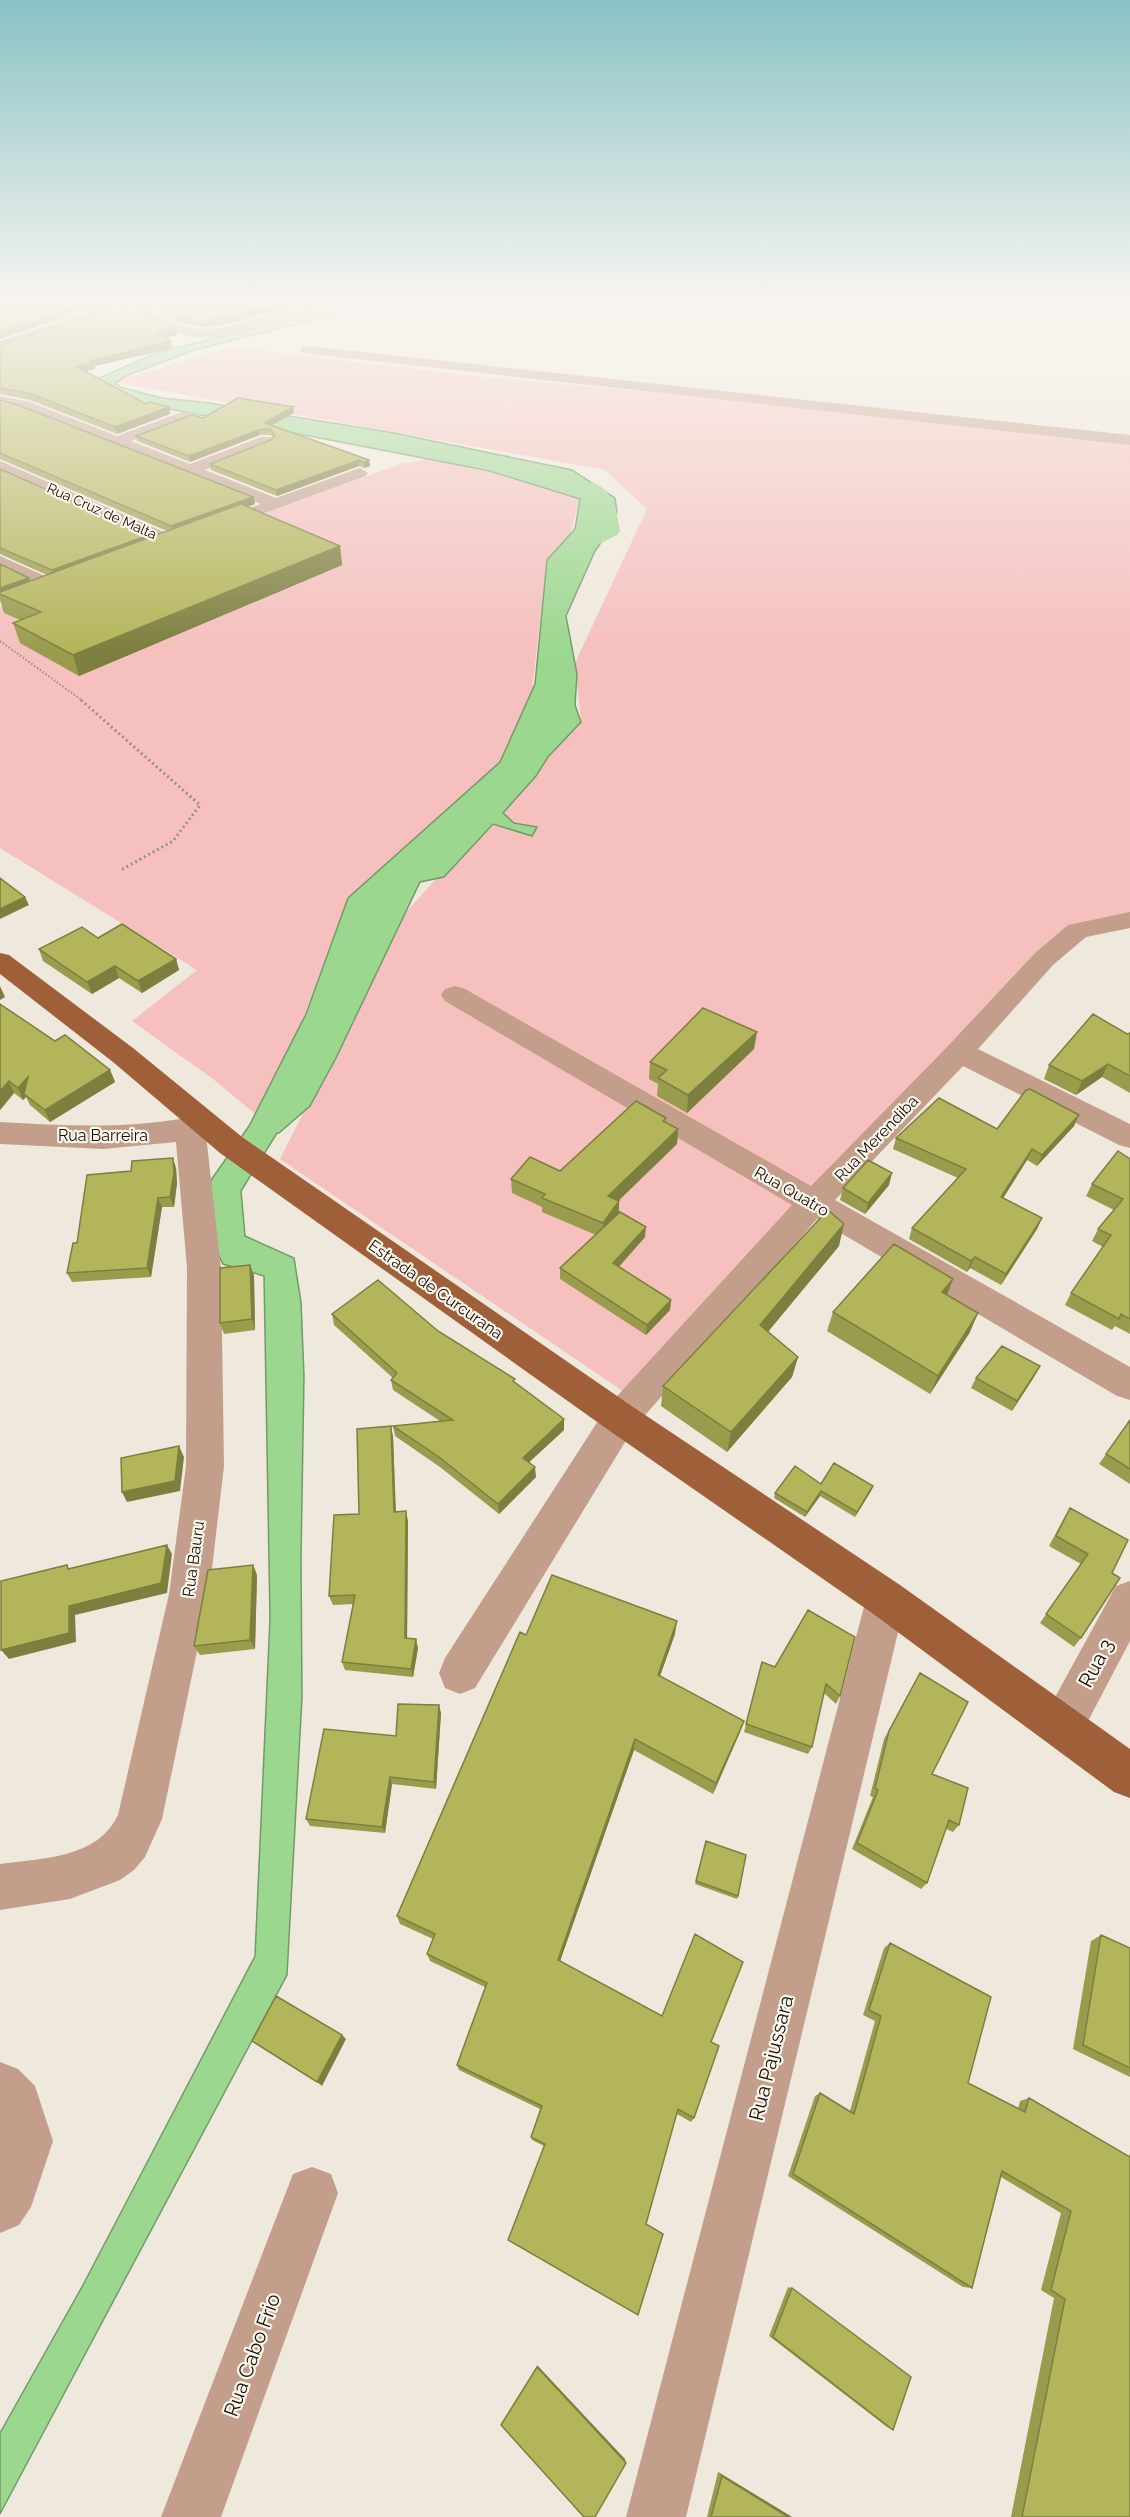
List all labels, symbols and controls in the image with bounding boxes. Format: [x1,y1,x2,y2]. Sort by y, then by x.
street label: Rua Cruz de Malta [45,480,159,542]
street label: Rua Merendiba [831,1091,922,1185]
street label: Rua Barreira [58,1126,148,1145]
street label: Rua Quatro [751,1162,832,1220]
street label: Estrada de Curcurana [365,1236,507,1343]
street label: Rua Bauru [179,1520,208,1598]
street label: Rua 3 [1073,1635,1119,1691]
street label: Rua Pajussara [744,1993,798,2123]
street label: Rua Cabo Frio [219,2290,285,2420]

